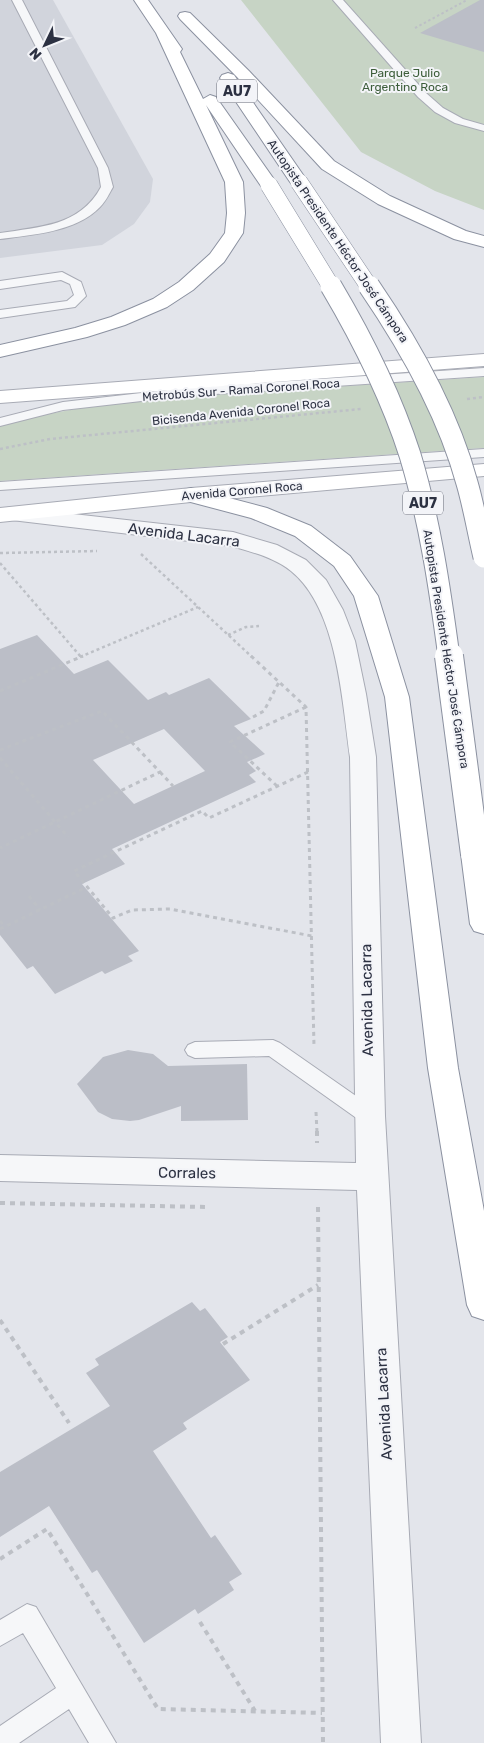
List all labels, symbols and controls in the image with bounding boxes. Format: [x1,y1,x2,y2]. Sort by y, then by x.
north arrow [20,20,70,70]
text: N [26,44,46,63]
park label: Parque Julio Argentino Roca [362,66,448,94]
road number: AU7 [217,80,257,102]
street label: Autopista Presidente Héctor José Cámpora [265,137,411,345]
street label: Metrobús Sur - Ramal Coronel Roca [142,376,340,404]
street label: Bicisenda Avenida Coronel Roca [151,396,331,428]
street label: Avenida Coronel Roca [181,479,303,503]
road number: AU7 [403,492,443,514]
street label: Avenida Lacarra [127,519,241,551]
street label: Autopista Presidente Héctor José Cámpora [420,528,472,770]
street label: Avenida Lacarra [357,944,377,1056]
street label: Corrales [158,1163,216,1183]
street label: Avenida Lacarra [372,1347,396,1461]

